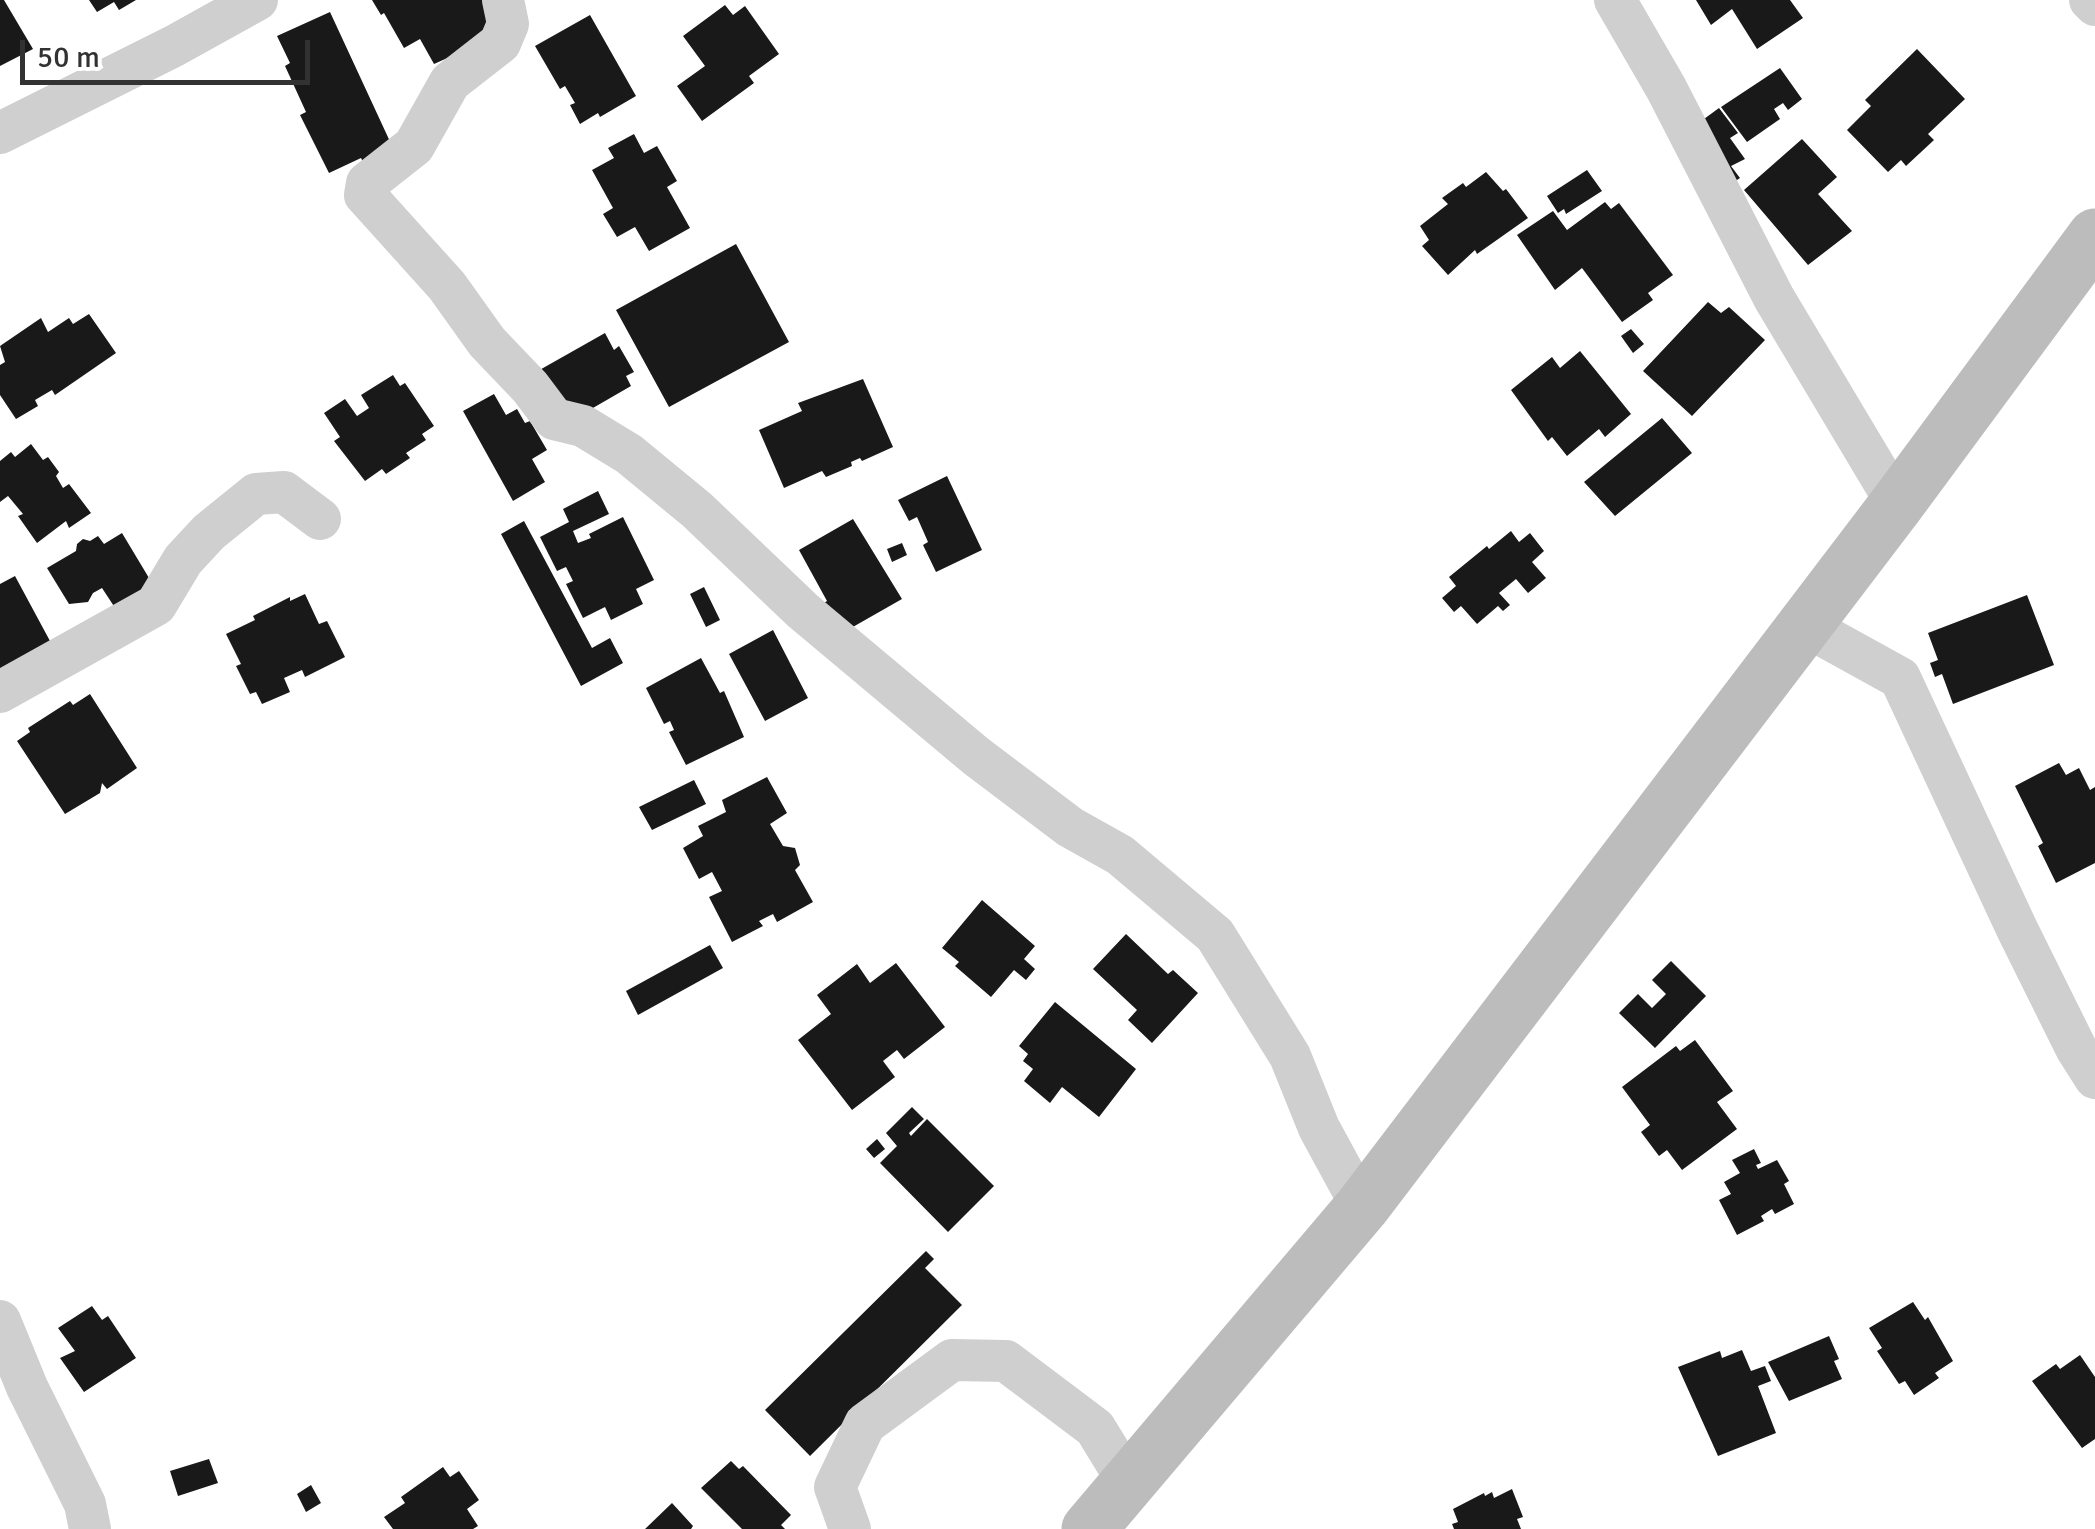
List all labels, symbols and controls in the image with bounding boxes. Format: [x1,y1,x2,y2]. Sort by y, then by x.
scale bar [25,20,315,82]
text: 50 m [37,39,100,76]

